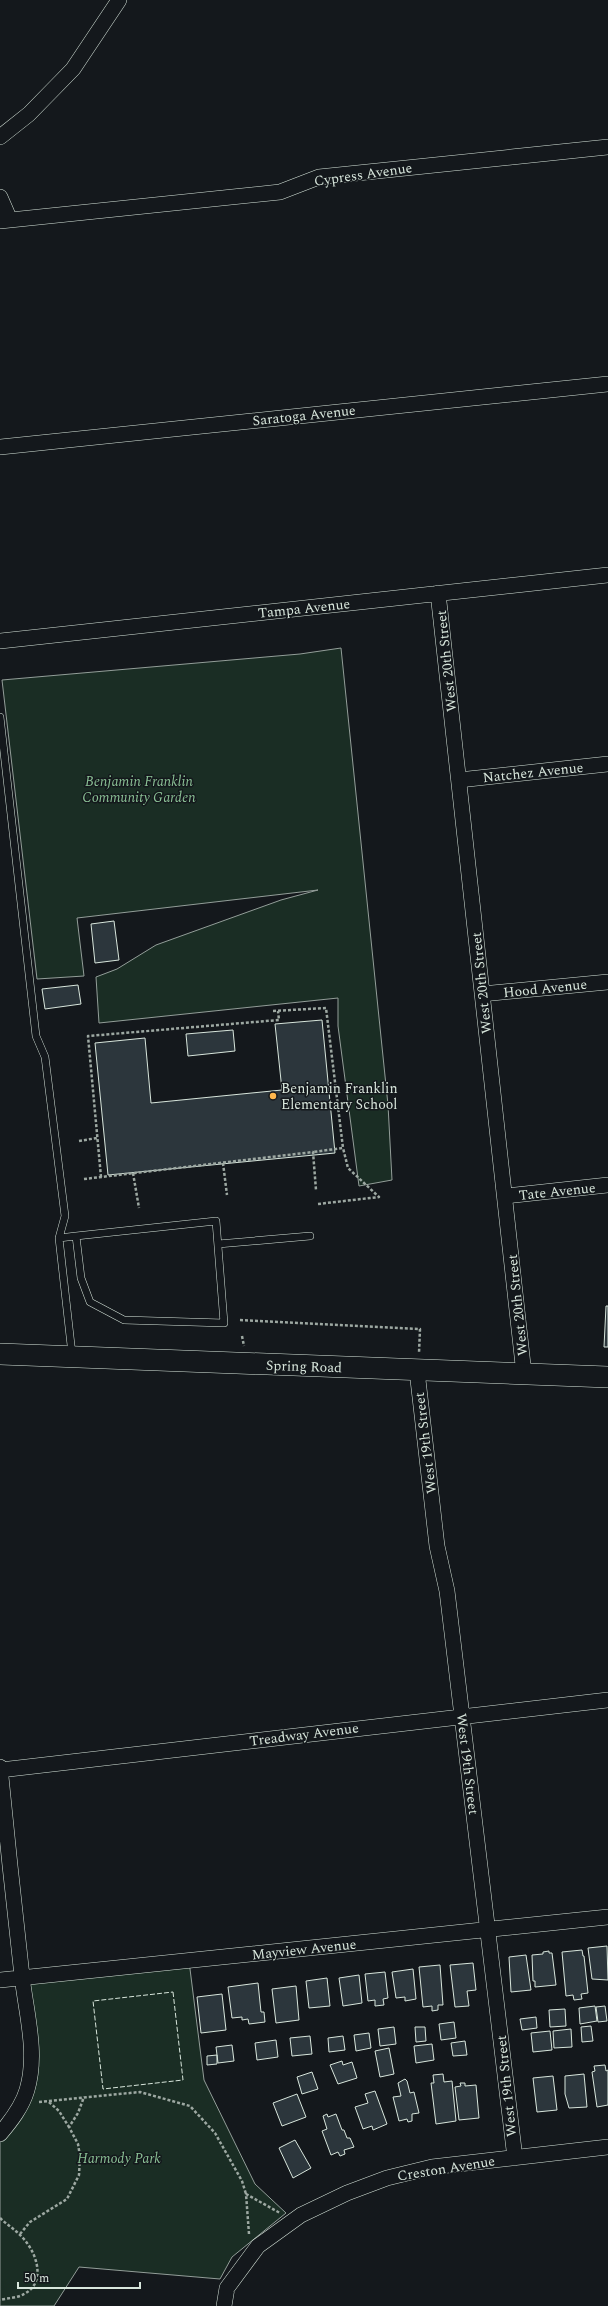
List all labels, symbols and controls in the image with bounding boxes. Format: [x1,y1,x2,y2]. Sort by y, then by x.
street label: Cypress Avenue [313,157,414,192]
street label: Saratoga Avenue [251,400,357,431]
street label: Tampa Avenue [257,593,351,624]
street label: West 20th Street [431,609,462,713]
street label: Natchez Avenue [482,757,585,788]
park label: Benjamin Franklin Community Garden [82,771,196,808]
street label: West 20th Street [466,931,497,1035]
street label: Hood Avenue [502,974,588,1003]
place label: Benjamin Franklin Elementary School [281,1078,398,1115]
marker: Benjamin Franklin Elementary School [268,1091,278,1101]
street label: Tate Avenue [518,1177,597,1206]
street label: West 20th Street [502,1253,533,1357]
street label: Spring Road [266,1355,343,1378]
street label: West 19th Street [409,1391,442,1495]
street label: West 19th Street [451,1712,484,1816]
street label: Treadway Avenue [248,1717,360,1752]
street label: Mayview Avenue [251,1934,358,1965]
street label: West 19th Street [491,2034,522,2138]
park label: Harmody Park [77,2148,161,2169]
street label: Creston Avenue [396,2150,497,2187]
scale bar [18,2264,140,2290]
text: 50 m [24,2269,49,2288]

